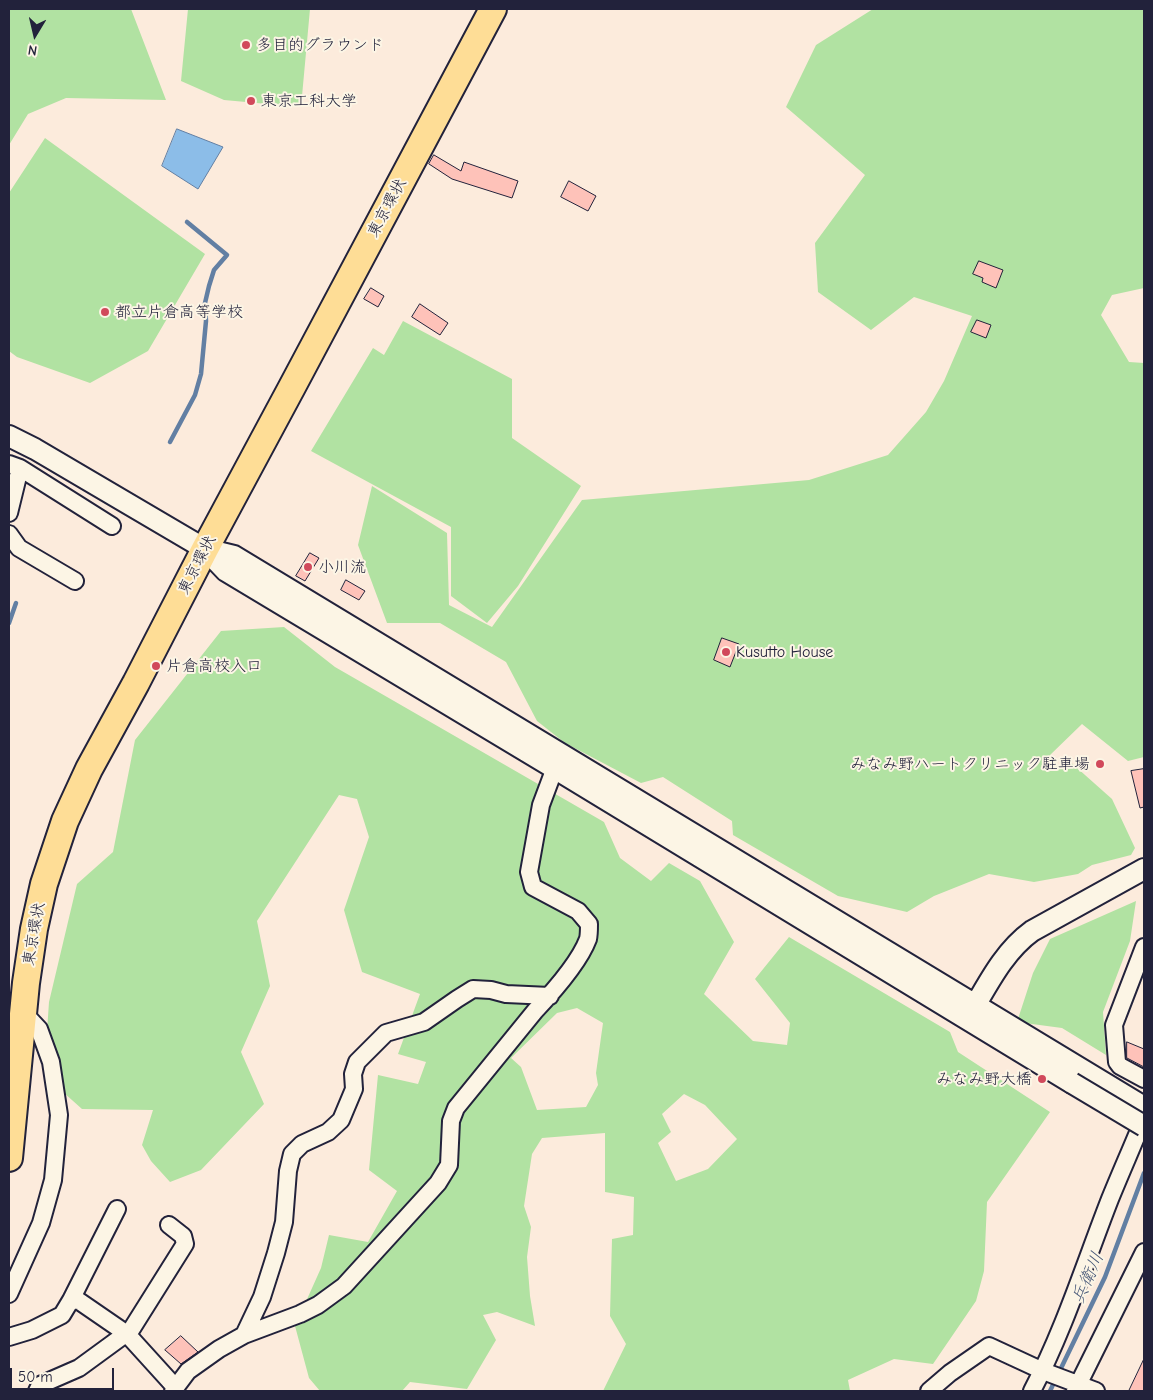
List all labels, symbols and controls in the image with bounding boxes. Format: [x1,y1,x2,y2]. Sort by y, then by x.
north arrow [10,10,60,60]
place label: 多目的グラウンド [256,35,384,55]
marker: 多目的グラウンド [240,39,252,51]
text: N [27,41,38,59]
place label: 東京工科大学 [261,91,357,111]
marker: 東京工科大学 [245,95,257,107]
street label: 東京環状 [364,175,410,241]
place label: 都立片倉高等学校 [115,302,243,322]
marker: 都立片倉高等学校 [99,306,111,318]
street label: 東京環状 [174,532,220,598]
place label: 小川流 [318,557,366,577]
marker: 小川流 [302,561,314,573]
place label: Kusutto House [736,642,833,662]
marker: Kusutto House [720,646,732,658]
place label: 片倉高校入口 [166,656,262,676]
marker: 片倉高校入口 [150,660,162,672]
place label: みなみ野ハートクリニック駐車場 [850,754,1090,774]
marker: みなみ野ハートクリニック駐車場 [1094,758,1106,770]
street label: 東京環状 [19,901,49,967]
place label: みなみ野大橋 [936,1069,1032,1089]
marker: みなみ野大橋 [1036,1073,1048,1085]
water label: 兵衛川 [1067,1249,1109,1307]
scale bar [12,1358,116,1390]
text: 50 m [18,1368,53,1386]

